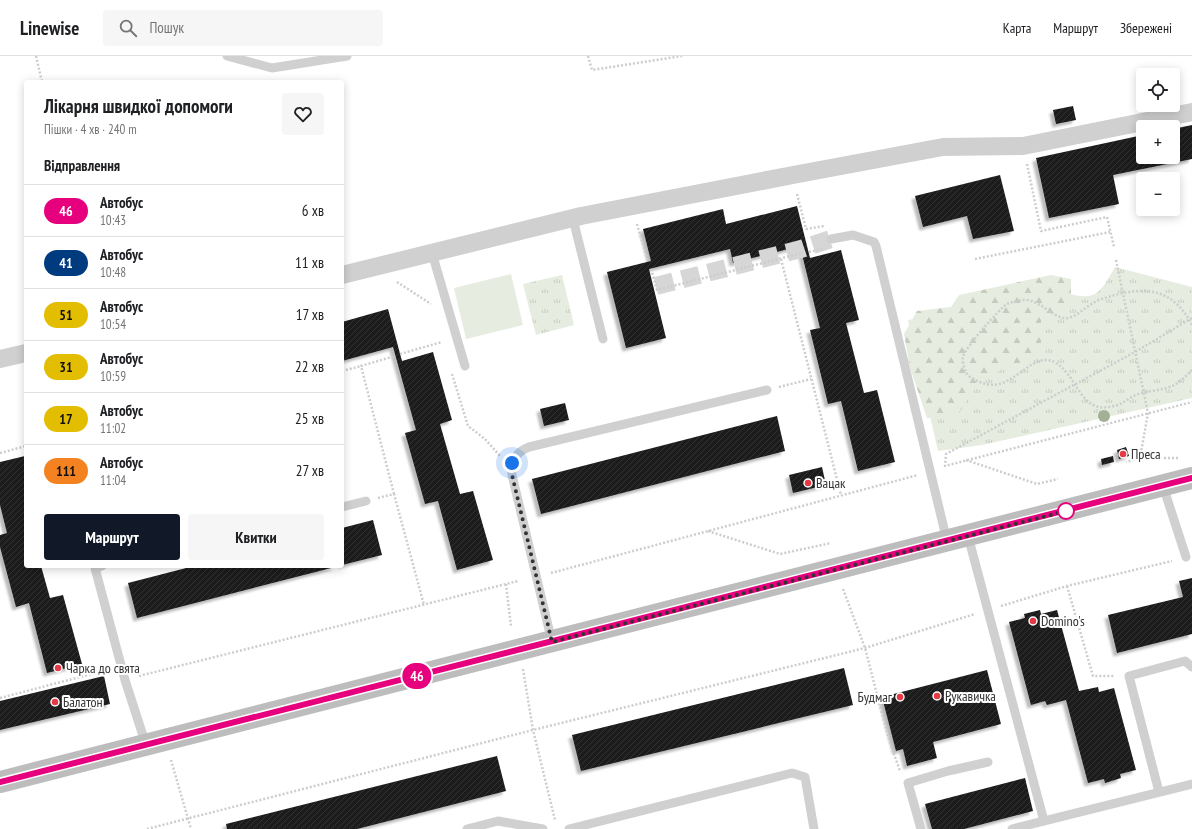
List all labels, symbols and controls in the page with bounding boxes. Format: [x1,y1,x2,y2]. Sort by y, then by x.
search box [103,10,383,46]
text: Linewise [20,16,79,40]
icon: search [117,17,139,39]
text: Пошук [149,18,184,37]
text: Карта [1003,19,1031,37]
text: Маршрут [1053,19,1098,37]
text: Збережені [1120,19,1172,37]
map controls [1136,68,1180,216]
button: locate [1136,68,1180,112]
button: heart [282,93,324,135]
text: Лікарня швидкої допомоги [44,94,233,118]
button: + [1136,120,1180,164]
text: Пішки · 4 хв · 240 m [44,121,137,138]
text: Відправлення [44,156,120,175]
button: − [1136,172,1180,216]
text: Автобус [100,193,143,212]
text: 6 хв [302,201,324,220]
text: 46 [59,202,73,220]
text: 10:43 [100,212,126,229]
text: Автобус [100,245,143,264]
text: 11 хв [295,253,324,272]
text: 41 [59,254,73,272]
text: 10:48 [100,264,126,281]
text: Автобус [100,297,143,316]
text: 17 хв [296,305,324,324]
text: 51 [59,306,73,324]
text: 10:54 [100,316,126,333]
text: Автобус [100,349,143,368]
text: 22 хв [295,357,324,376]
text: 31 [59,358,73,376]
text: 10:59 [100,368,126,385]
text: Автобус [100,401,143,420]
text: 25 хв [295,409,324,428]
text: 17 [59,410,73,428]
text: 11:02 [100,420,126,437]
place label: Преса [1131,445,1161,463]
marker: Преса [1118,449,1128,459]
text: Автобус [100,453,143,472]
your location [502,453,522,473]
text: 27 хв [296,461,324,480]
text: 111 [56,462,76,480]
text: 11:04 [100,472,126,489]
place label: Вацак [816,474,846,492]
marker: Вацак [803,478,813,488]
unlabelled marker [1057,502,1075,520]
button: Маршрут [44,514,180,560]
button: Квитки [188,514,324,560]
place label: Domino's [1041,612,1085,630]
marker: Domino's [1028,616,1038,626]
place label: Чарка до свята [66,659,140,677]
marker: Чарка до свята [53,663,63,673]
line badge: 46 [399,663,435,689]
text: 46 [410,667,424,685]
place label: Рукавичка [945,687,996,705]
place label: Будмаг [857,688,893,706]
marker: Рукавичка [932,691,942,701]
marker: Будмаг [895,692,905,702]
place label: Балатон [63,693,103,711]
marker: Балатон [50,697,60,707]

